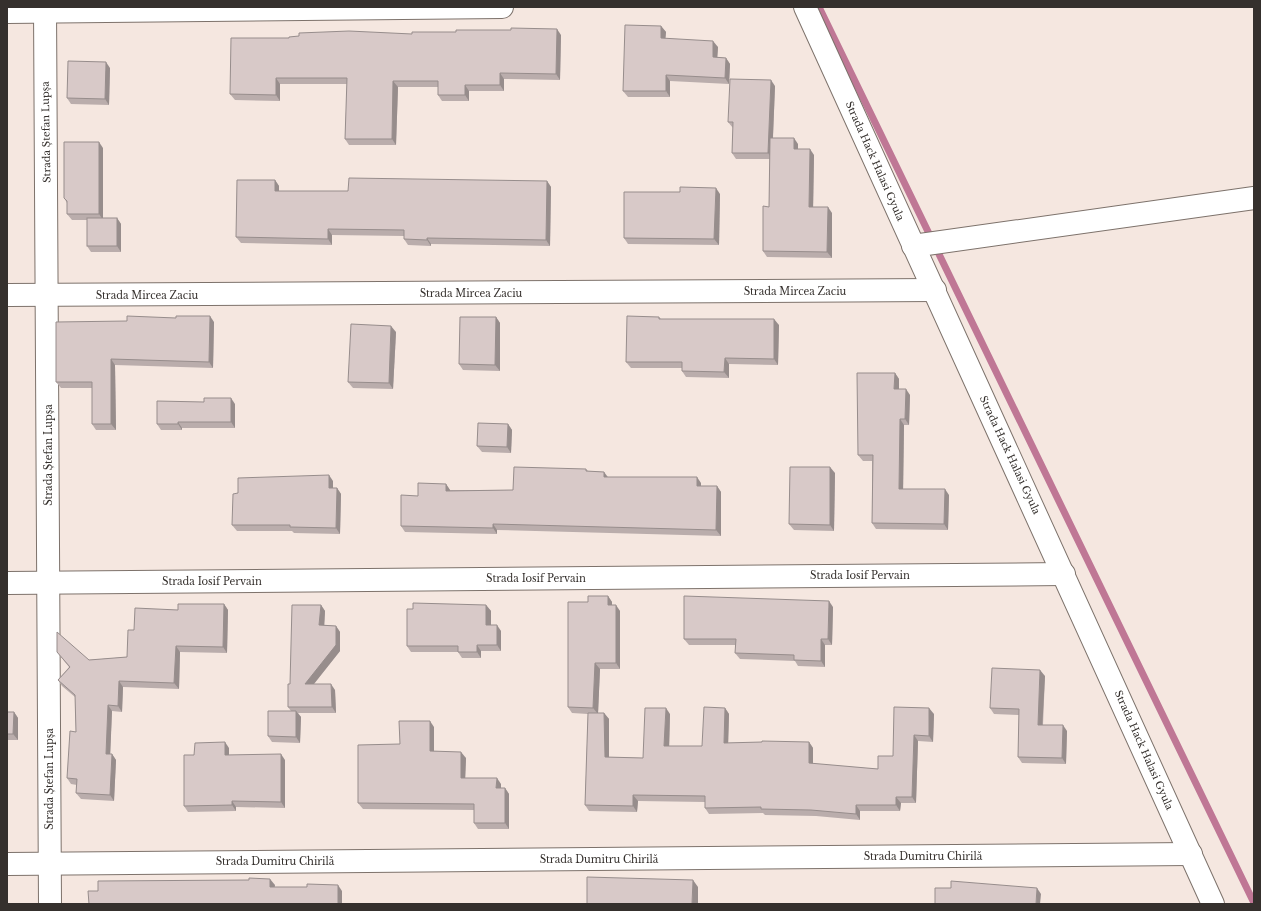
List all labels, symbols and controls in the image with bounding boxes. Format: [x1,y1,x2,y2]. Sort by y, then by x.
street label: Strada Ștefan Lupșa [39,81,53,183]
street label: Strada Hack Halasi Gyula [843,99,907,223]
street label: Strada Mircea Zaciu [744,285,847,298]
street label: Strada Mircea Zaciu [420,287,523,300]
street label: Strada Mircea Zaciu [96,289,199,302]
street label: Strada Hack Halasi Gyula [977,394,1043,517]
street label: Strada Ștefan Lupșa [42,404,55,506]
street label: Strada Iosif Pervain [810,569,910,582]
street label: Strada Iosif Pervain [486,572,586,585]
street label: Strada Iosif Pervain [162,575,262,588]
street label: Strada Hack Halasi Gyula [1112,688,1176,812]
street label: Strada Ștefan Lupșa [43,728,56,830]
street label: Strada Dumitru Chirilă [864,850,983,863]
street label: Strada Dumitru Chirilă [540,853,659,866]
street label: Strada Dumitru Chirilă [216,855,335,868]

